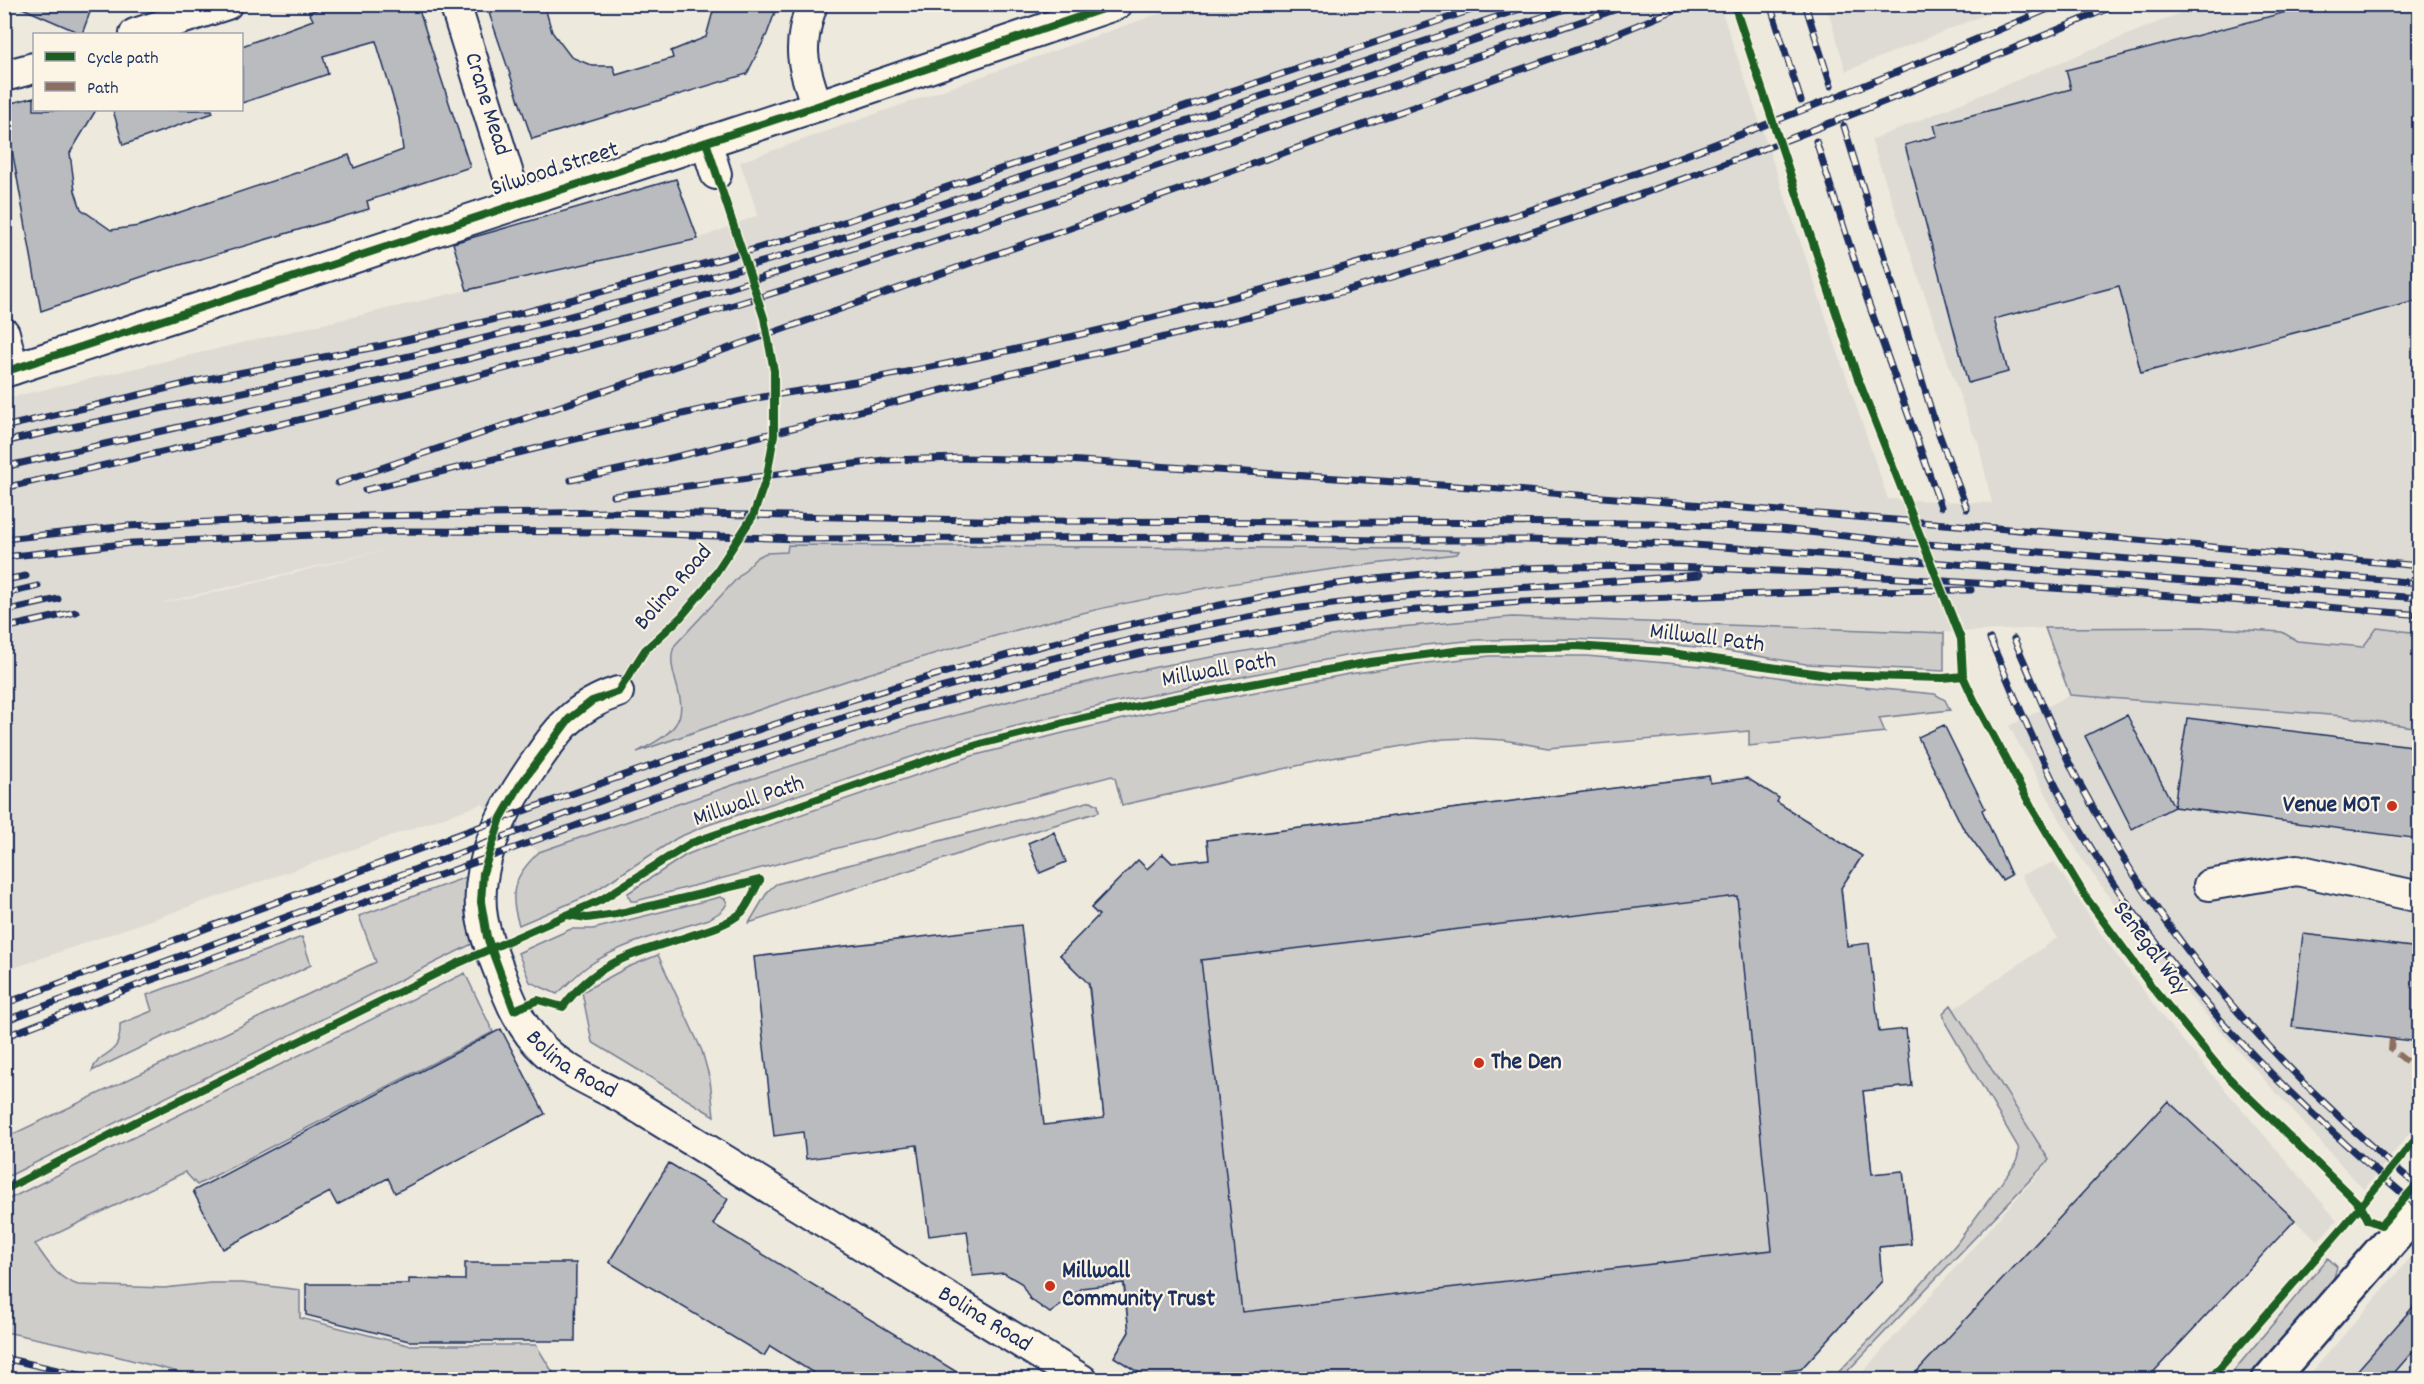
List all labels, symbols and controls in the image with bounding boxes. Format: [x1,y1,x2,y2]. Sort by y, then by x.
legend [33,33,243,111]
text: Cycle path [87,47,158,72]
street label: Crane Mead [454,48,518,160]
text: Path [87,77,119,102]
street label: Silwood Street [487,133,623,207]
street label: Bolina Road [627,537,721,639]
street label: Millwall Path [1648,615,1766,663]
street label: Millwall Path [1159,644,1279,698]
street label: Millwall Path [689,767,809,837]
place label: Venue MOT [2283,789,2380,823]
marker: Venue MOT [2385,799,2399,813]
street label: Senegal Way [2103,895,2198,1004]
street label: Bolina Road [516,1023,623,1109]
place label: The Den [1491,1046,1562,1080]
marker: The Den [1472,1056,1486,1070]
place label: Millwall Community Trust [1062,1255,1215,1317]
street label: Bolina Road [931,1278,1038,1362]
marker: Millwall Community Trust [1043,1279,1057,1293]

